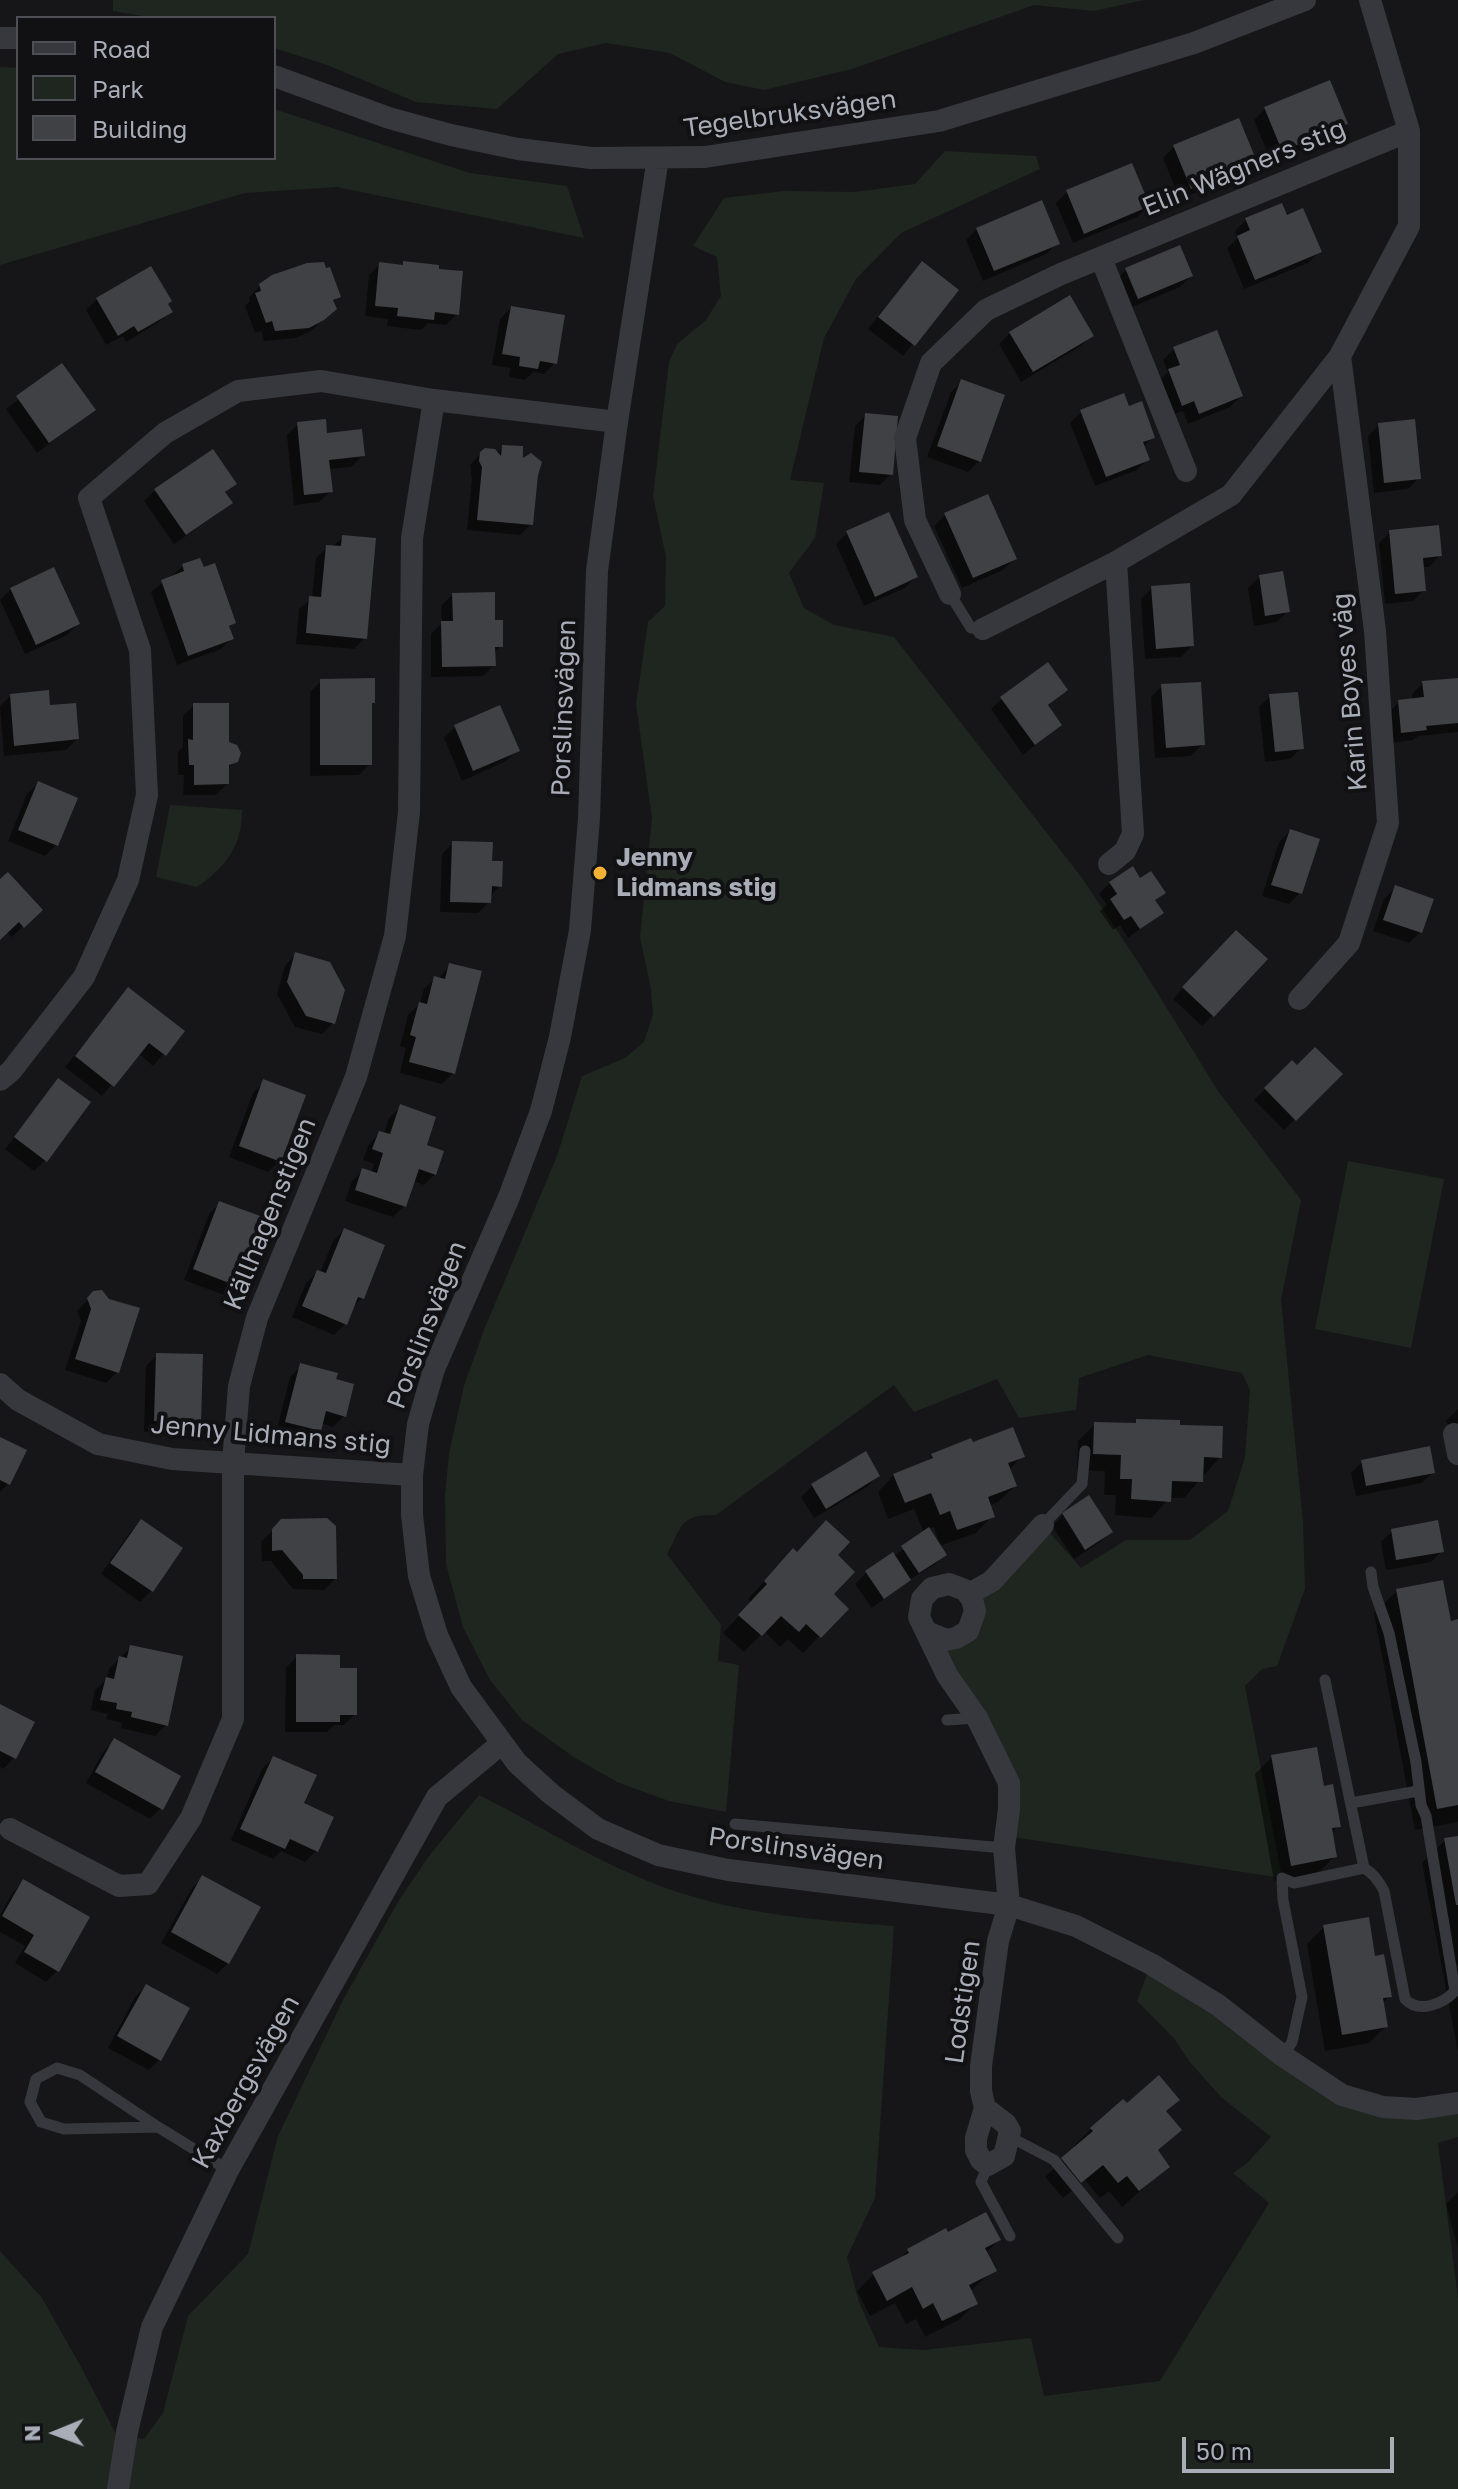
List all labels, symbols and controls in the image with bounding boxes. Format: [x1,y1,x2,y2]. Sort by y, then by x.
legend [16,16,276,160]
text: Road [92,34,151,63]
text: Park [92,74,144,103]
street label: Tegelbruksvägen [682,84,898,144]
street label: Elin Wägners stig [1138,113,1350,223]
text: Building [92,114,187,143]
street label: Karin Boyes väg [1326,592,1374,792]
street label: Porslinsvägen [545,619,583,797]
place label: Jenny Lidmans stig [616,842,776,904]
marker: Jenny Lidmans stig [591,864,609,882]
street label: Källhagenstigen [217,1113,323,1315]
street label: Porslinsvägen [381,1237,473,1413]
street label: Jenny Lidmans stig [150,1409,392,1461]
street label: Porslinsvägen [706,1821,886,1877]
street label: Lodstigen [939,1938,987,2066]
street label: Kaxbergsvägen [186,1990,306,2174]
north arrow [16,2393,96,2473]
scale bar [1186,2421,1398,2471]
text: N [18,2425,45,2442]
text: 50 m [1196,2436,1252,2465]

